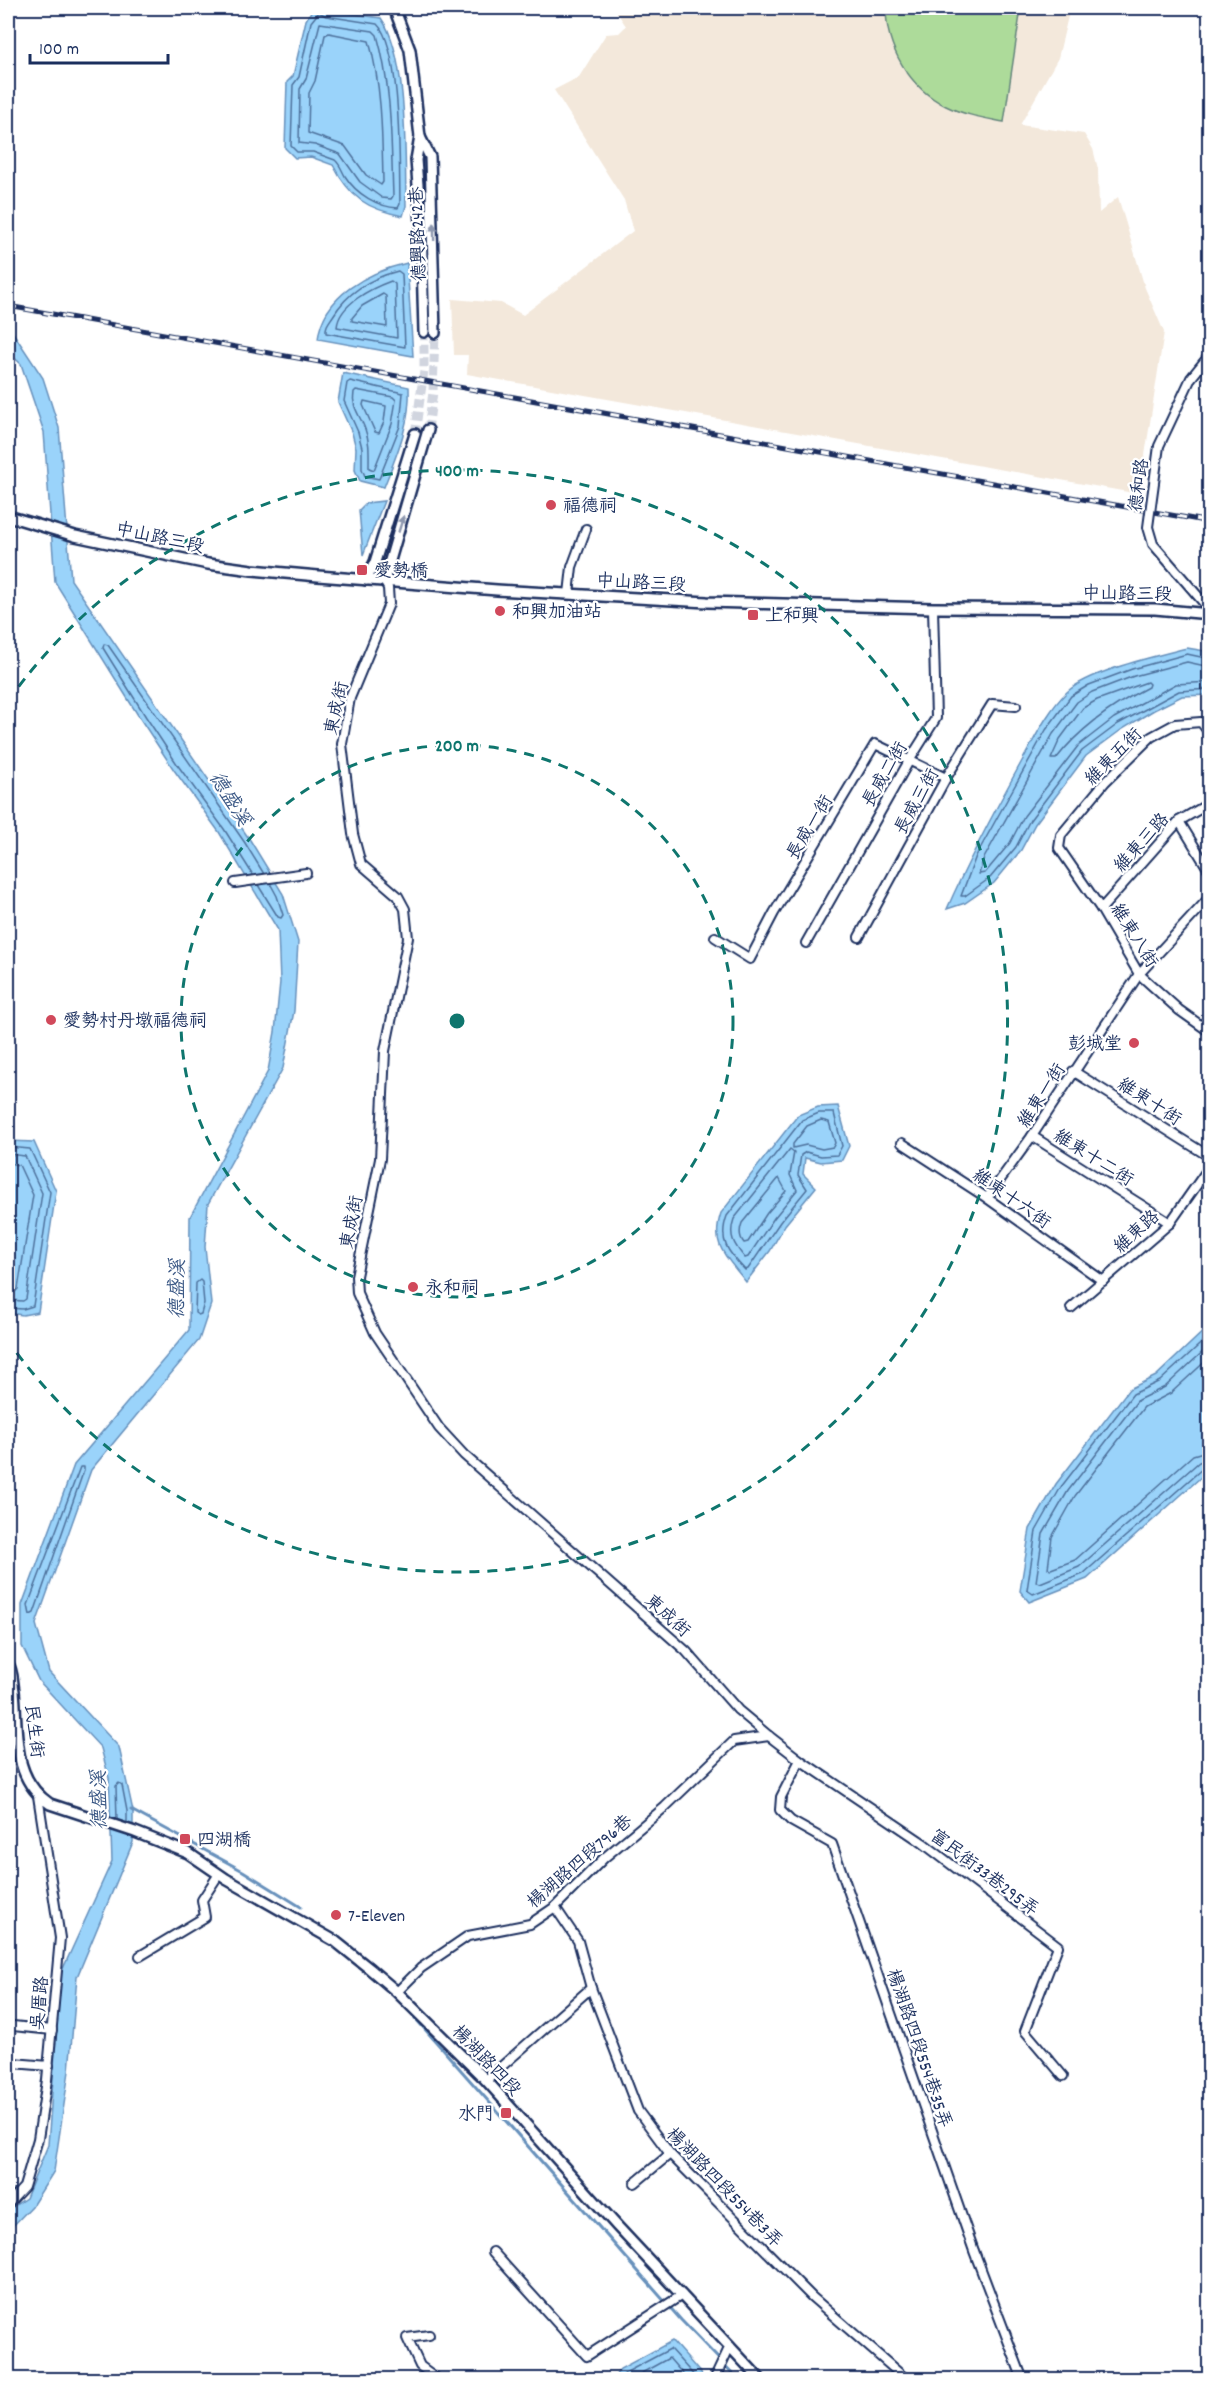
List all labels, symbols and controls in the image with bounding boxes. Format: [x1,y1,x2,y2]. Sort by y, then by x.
scale bar [30,27,168,65]
text: 100 m [39,38,79,63]
street label: 德興路242巷 [405,186,434,282]
one-way arrow [429,223,439,242]
street label: 德和路 [1124,457,1157,514]
text: 400 m [435,460,479,485]
place label: 福德祠 [563,495,617,520]
marker: 福德祠 [544,498,558,512]
one-way arrow [397,515,406,533]
street label: 中山路三段 [113,518,206,561]
place label: 愛勢橋 [374,560,428,585]
marker: 愛勢橋 [355,563,369,577]
street label: 中山路三段 [595,570,686,599]
street label: 中山路三段 [1082,582,1172,609]
place label: 和興加油站 [512,601,602,626]
marker: 和興加油站 [493,604,507,618]
place label: 上和興 [765,605,819,630]
marker: 上和興 [746,608,760,622]
street label: 東成街 [320,679,357,738]
street label: 維東五街 [1080,723,1149,792]
text: 200 m [435,735,479,760]
street label: 長威二街 [857,738,915,813]
street label: 長威三街 [890,765,947,840]
water label: 德盛溪 [201,767,257,833]
street label: 長威一街 [782,791,840,866]
street label: 維東三路 [1109,809,1176,879]
street label: 維東八街 [1103,899,1163,973]
place label: 愛勢村丹墩福德祠 [63,1010,207,1035]
centre of rings [447,1011,467,1031]
marker: 愛勢村丹墩福德祠 [44,1013,58,1027]
place label: 彭城堂 [1068,1033,1122,1058]
marker: 彭城堂 [1127,1036,1141,1050]
street label: 維東一街 [1013,1059,1073,1133]
street label: 維東十街 [1112,1073,1186,1133]
street label: 維東十二街 [1048,1125,1137,1194]
street label: 維東十六街 [967,1164,1055,1236]
street label: 東成街 [336,1194,371,1251]
street label: 維東路 [1109,1206,1166,1260]
water label: 德盛溪 [164,1258,194,1319]
place label: 永和祠 [425,1277,479,1302]
marker: 永和祠 [406,1280,420,1294]
street label: 東成街 [638,1590,695,1644]
street label: 民生街 [17,1703,48,1760]
water label: 德盛溪 [86,1769,116,1830]
street label: 楊湖路四段796巷 [523,1810,639,1916]
street label: 富民街33巷295弄 [924,1825,1043,1923]
place label: 四湖橋 [197,1829,251,1854]
marker: 四湖橋 [178,1832,192,1846]
place label: 7-Eleven [348,1905,405,1930]
marker: 7-Eleven [329,1908,343,1922]
street label: 楊湖路四段554巷35弄 [879,1966,957,2132]
street label: 吳厝路 [27,1975,56,2031]
street label: 楊湖路四段 [445,2021,525,2103]
place label: 水門 [458,2103,494,2128]
marker: 水門 [499,2106,513,2120]
street label: 楊湖路四段554巷3弄 [659,2123,787,2254]

